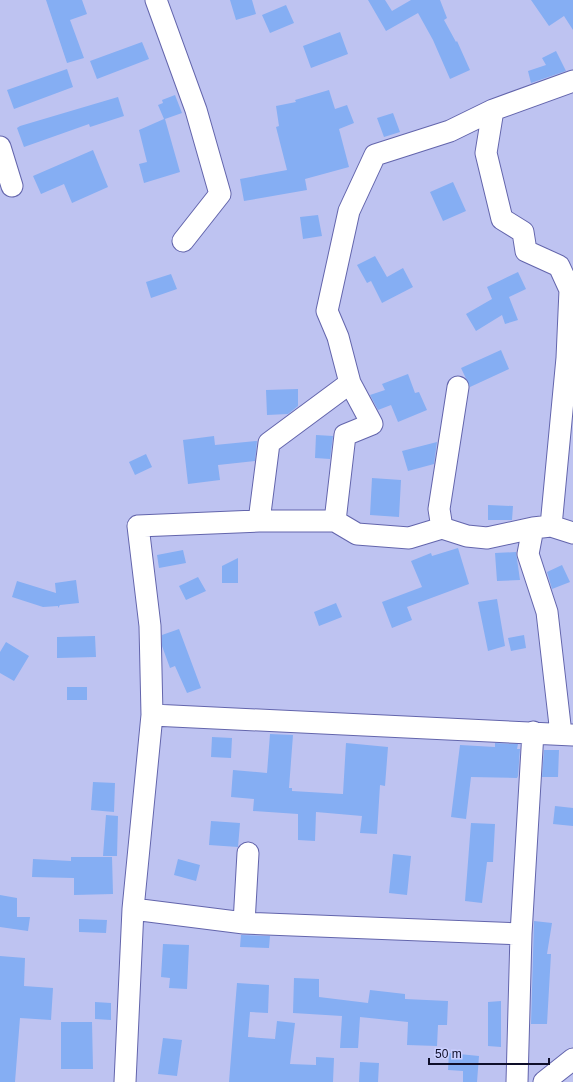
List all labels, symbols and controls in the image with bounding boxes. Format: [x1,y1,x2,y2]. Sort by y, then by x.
scale bar [429,1040,549,1066]
text: 50 m [435,1047,462,1061]

